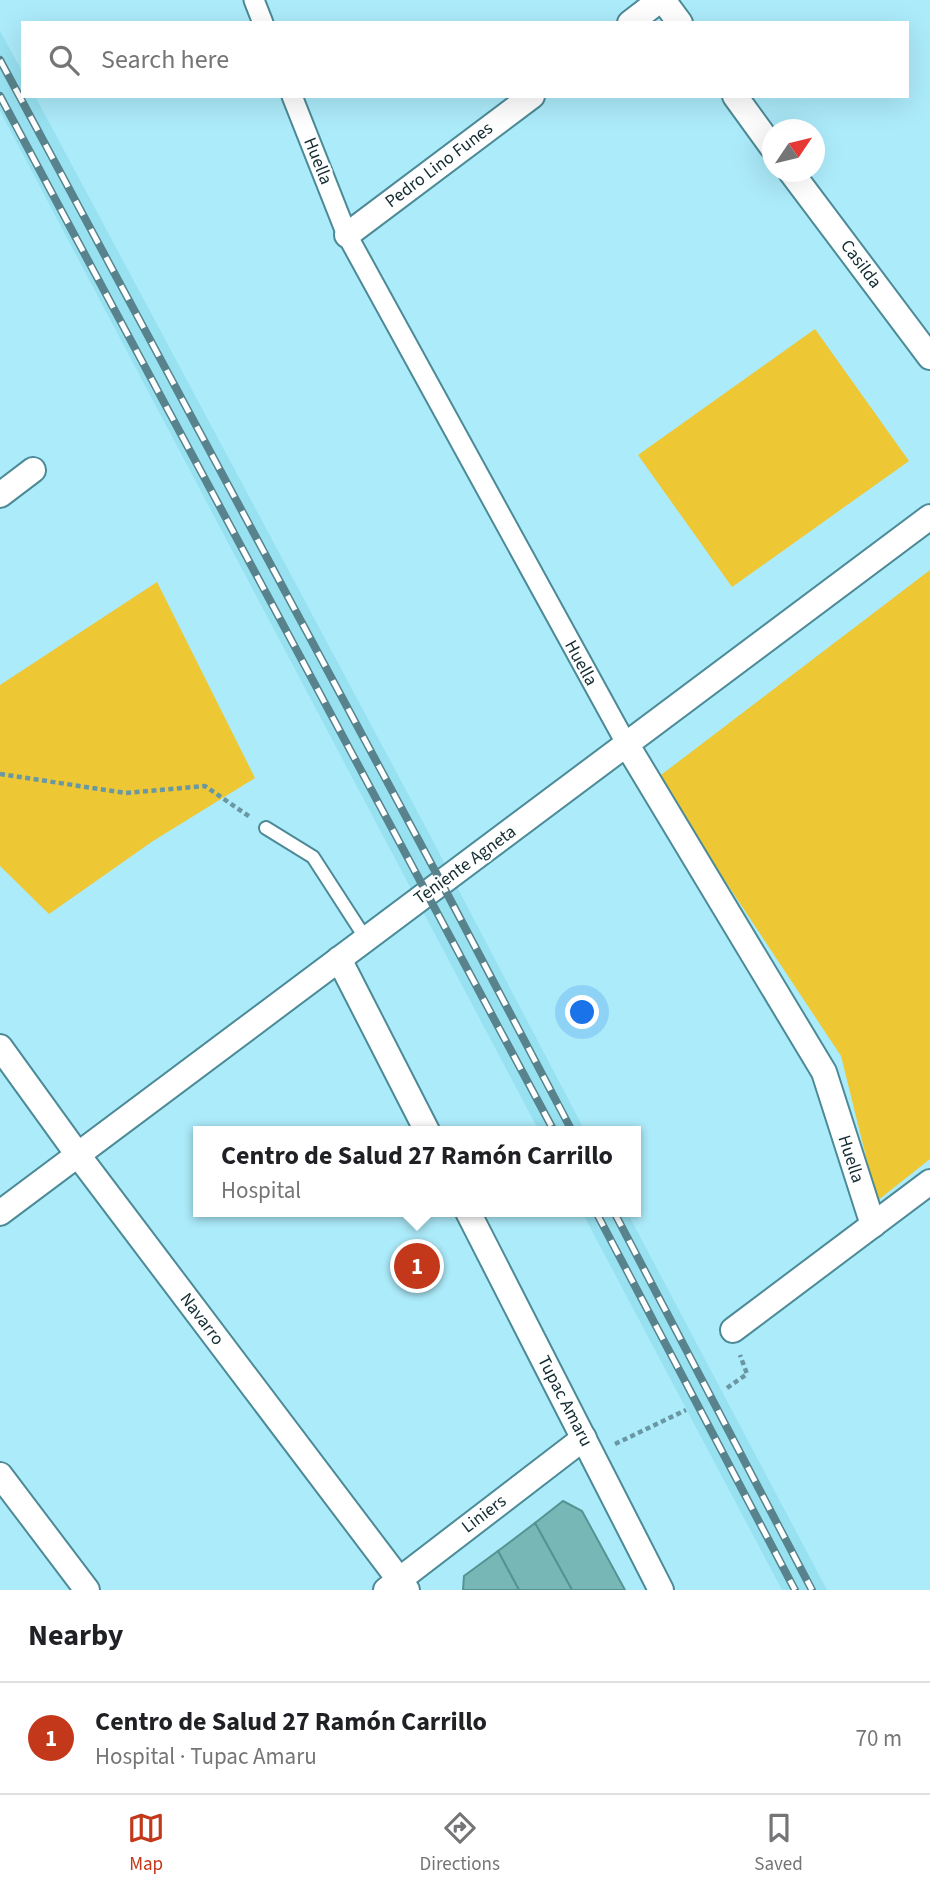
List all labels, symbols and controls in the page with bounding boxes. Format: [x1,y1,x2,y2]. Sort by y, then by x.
search box [21,21,909,98]
icon: search [45,41,83,79]
text: Search here [101,41,229,78]
street label: Pedro Lino Funes [380,116,498,214]
north arrow [762,119,825,182]
street label: Huella [297,134,339,188]
street label: Casilda [834,235,888,293]
street label: Huella [558,636,604,690]
street label: Teniente Agneta [409,819,521,911]
your location [565,995,599,1029]
popup [193,1126,641,1217]
street label: Huella [832,1132,870,1186]
text: Centro de Salud 27 Ramón Carrillo [221,1137,613,1174]
text: Hospital [221,1174,301,1207]
pin: 1 [394,1240,440,1292]
street label: Navarro [174,1288,230,1350]
street label: Tupac Amaru [531,1351,599,1451]
street label: Liniers [456,1489,512,1539]
text: Nearby [28,1614,123,1657]
text: Centro de Salud 27 Ramón Carrillo [95,1703,487,1740]
text: 1 [45,1722,57,1755]
text: 70 m [855,1722,902,1755]
text: Hospital · Tupac Amaru [95,1740,317,1773]
tab: Map [127,1809,165,1878]
tab: Directions [420,1809,500,1878]
tab: Saved [754,1809,803,1878]

